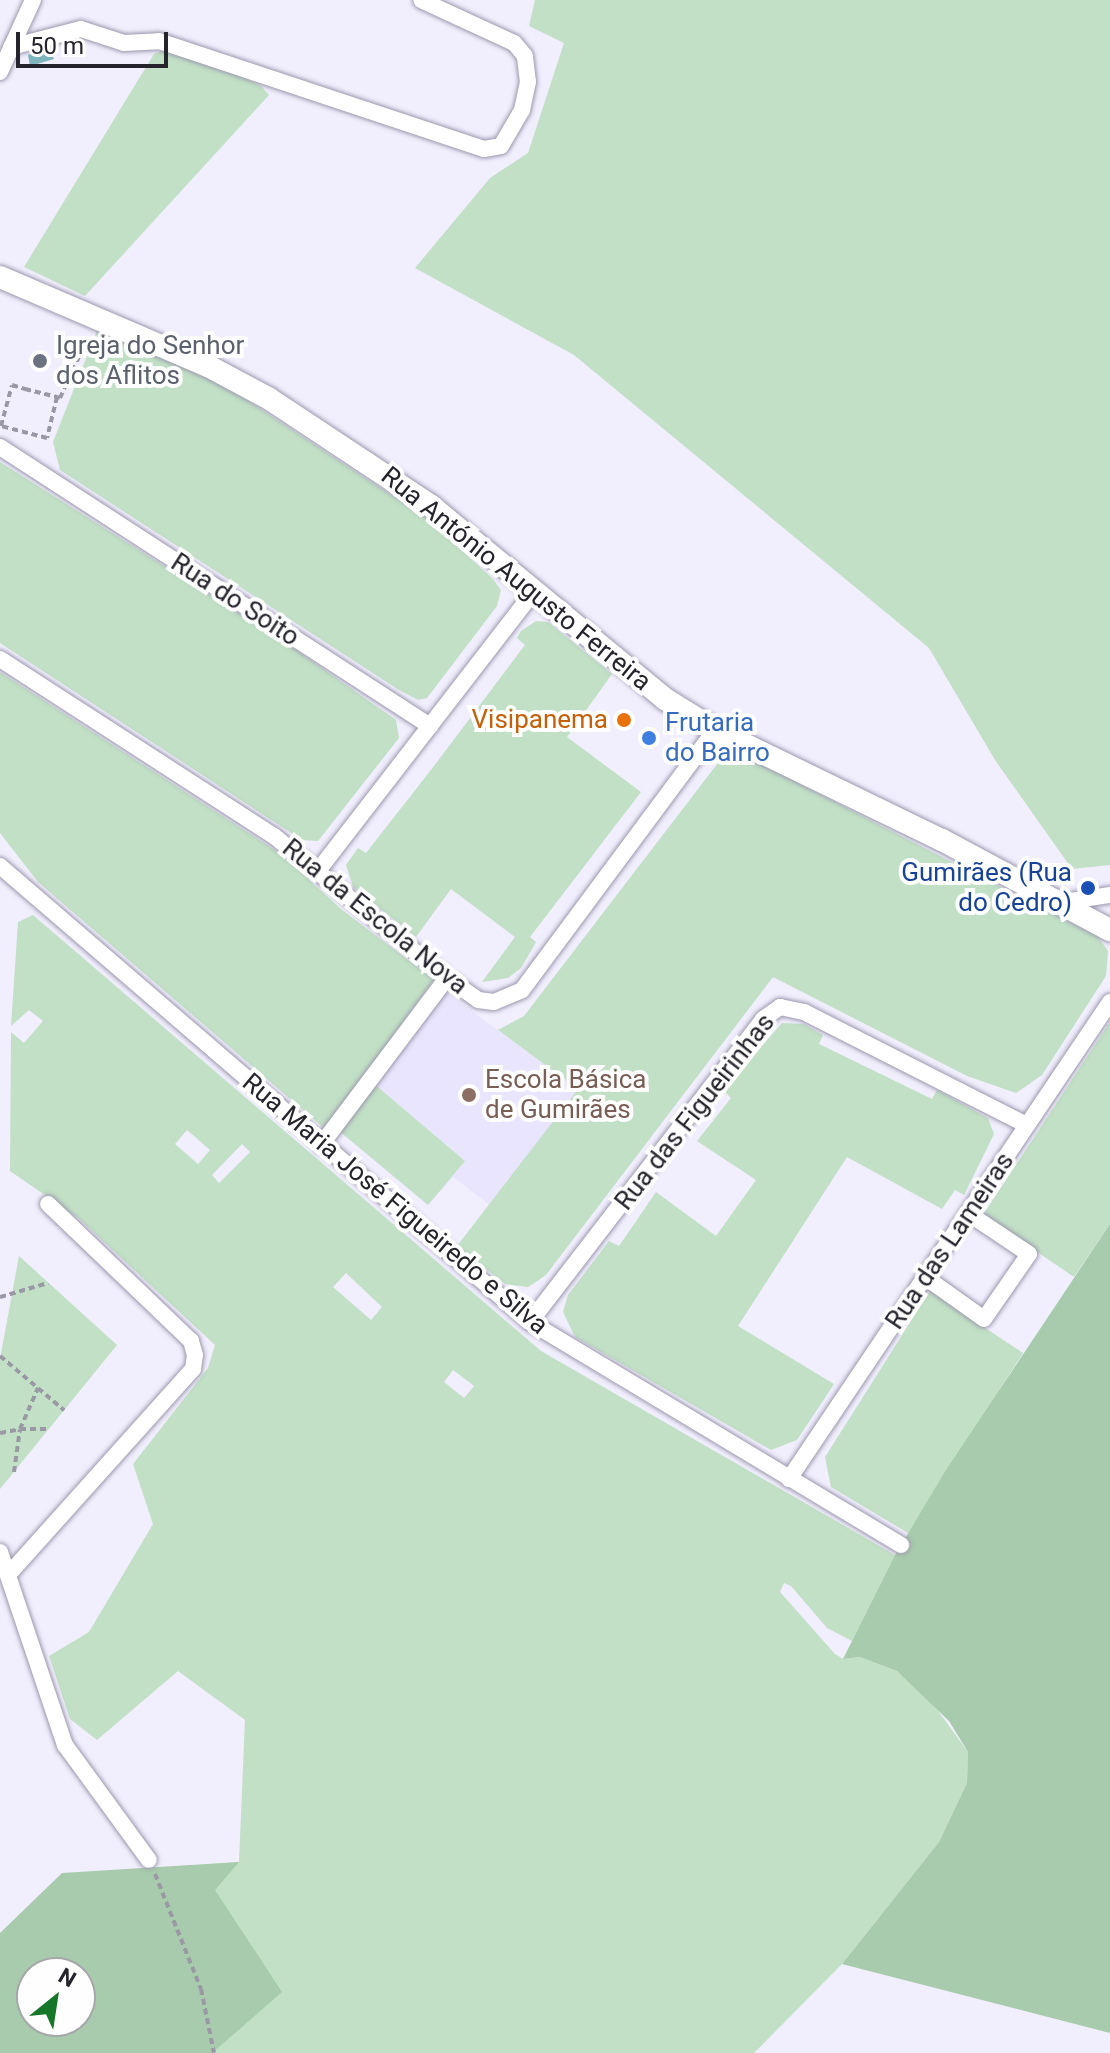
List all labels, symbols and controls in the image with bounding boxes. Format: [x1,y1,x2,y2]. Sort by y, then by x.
scale bar [20,16,172,66]
text: 50 m [30,32,84,60]
place label: Igreja do Senhor dos Aflitos [56,330,244,392]
marker: Igreja do Senhor dos Aflitos [31,352,49,370]
street label: Rua António Augusto Ferreira [375,460,657,698]
street label: Rua do Soito [165,547,305,653]
place label: Visipanema [472,704,608,736]
place label: Frutaria do Bairro [665,707,770,768]
marker: Visipanema [615,711,633,729]
marker: Frutaria do Bairro [640,729,658,747]
street label: Rua da Escola Nova [276,833,474,1001]
place label: Gumirães (Rua do Cedro) [901,857,1072,918]
marker: Gumirães (Rua do Cedro) [1079,879,1097,897]
street label: Rua das Figueirinhas [609,1008,781,1216]
place label: Escola Básica de Gumirães [485,1064,646,1126]
street label: Rua Maria José Figueiredo e Silva [236,1067,554,1341]
marker: Escola Básica de Gumirães [460,1086,478,1104]
street label: Rua das Lameiras [879,1147,1021,1335]
north arrow [16,1957,96,2037]
text: N [54,1963,80,1992]

